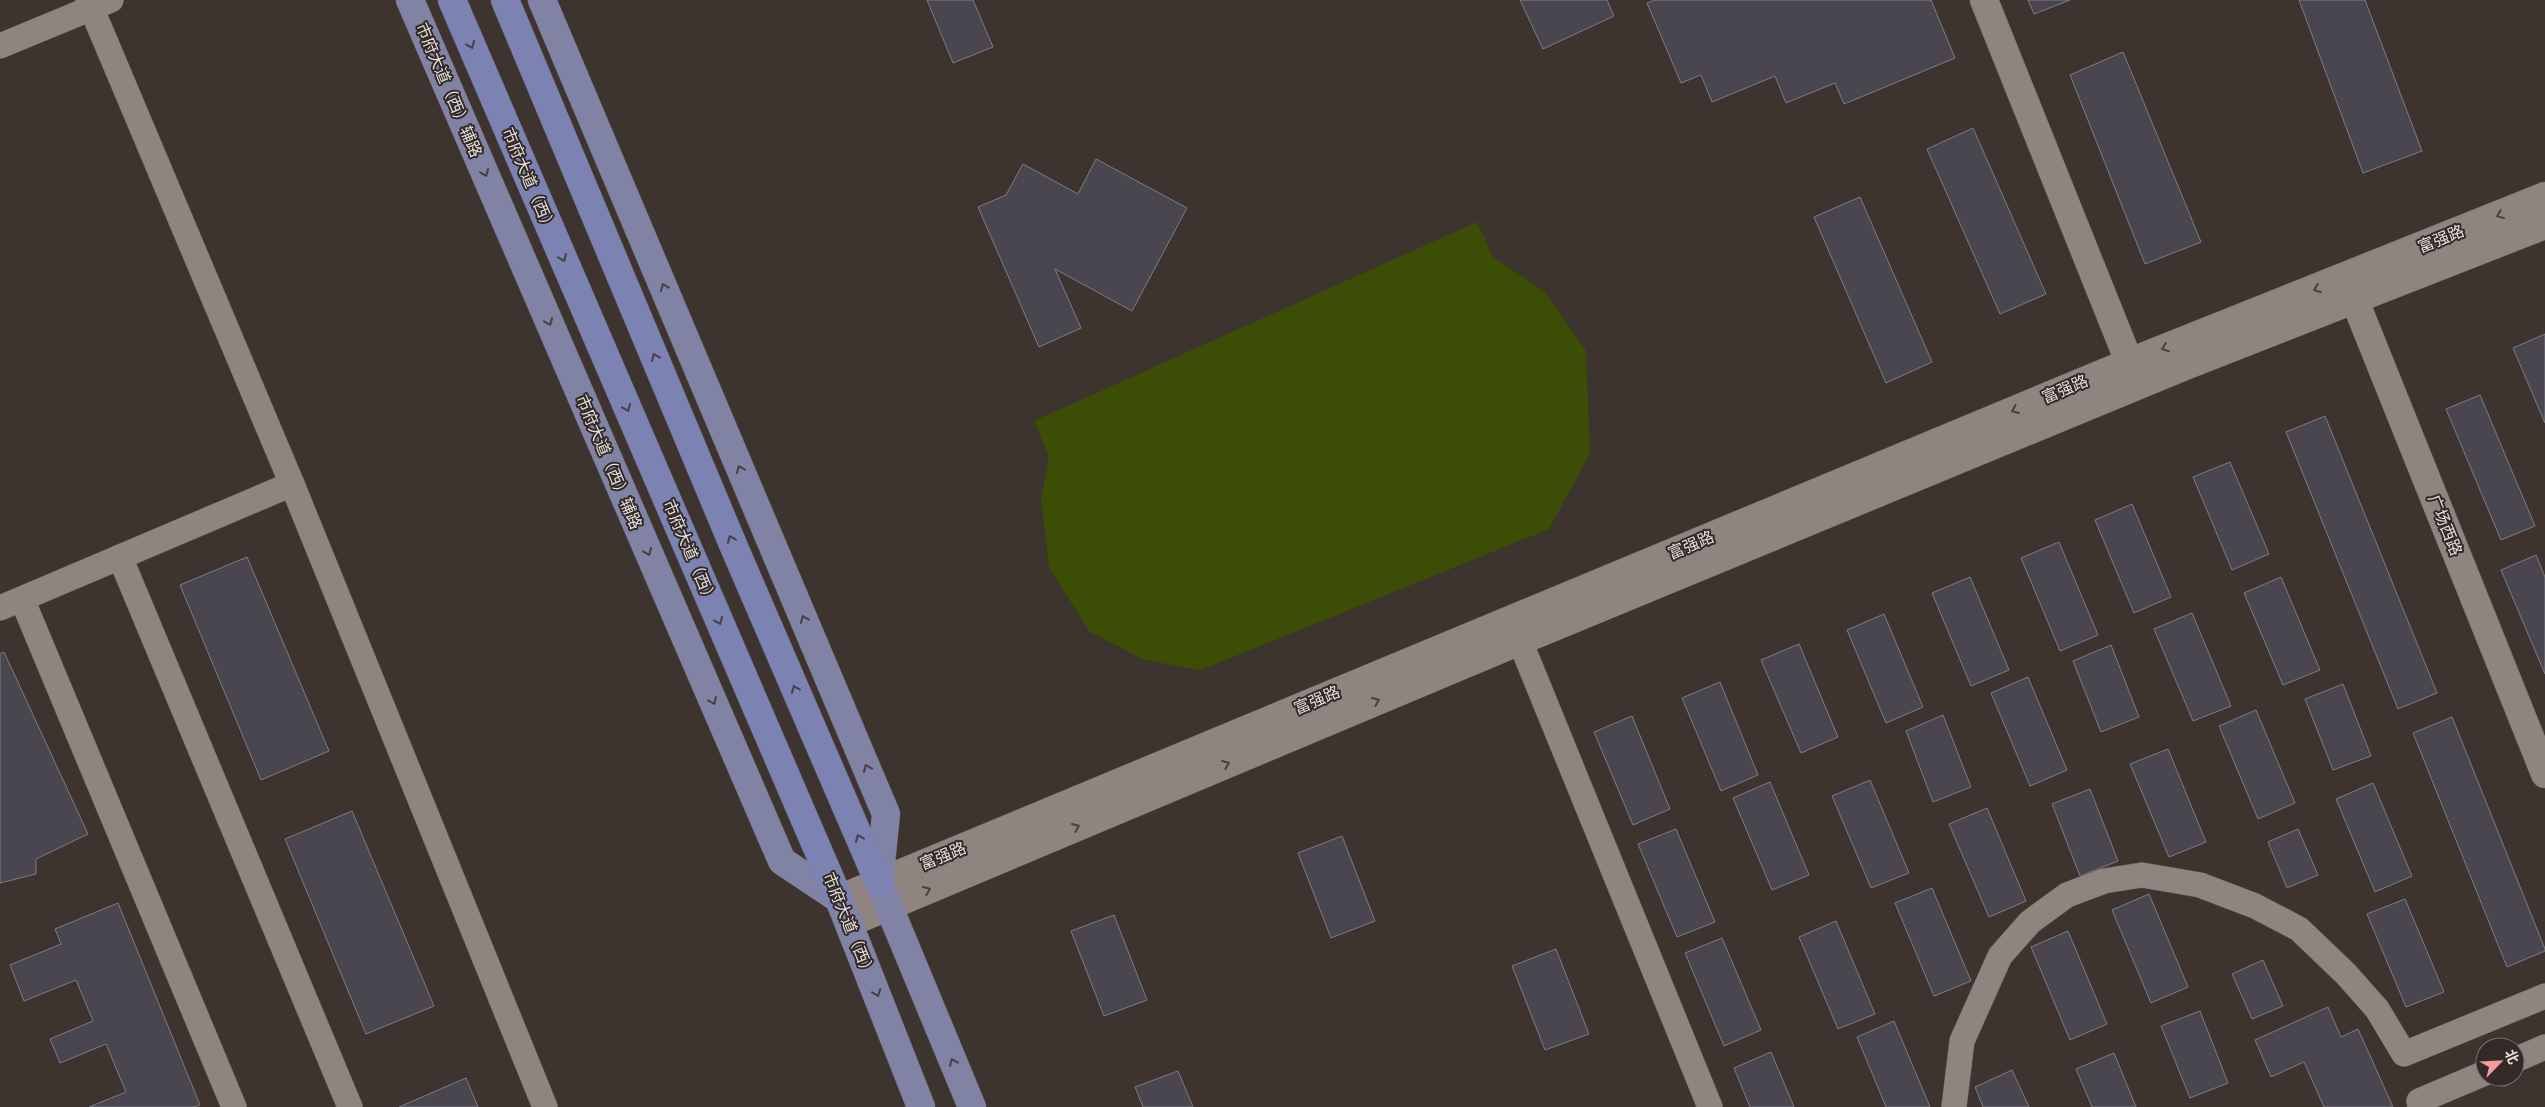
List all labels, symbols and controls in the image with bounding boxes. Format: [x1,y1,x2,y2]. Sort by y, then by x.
street label: 市府大道（西）辅路 [412,20,486,160]
one-way arrow [465,40,475,49]
street label: 市府大道（西） [498,125,560,235]
one-way arrow [478,168,489,177]
one-way arrow [2496,208,2505,219]
street label: 富强路 [2415,221,2467,257]
one-way arrow [557,253,568,262]
one-way arrow [659,283,670,292]
one-way arrow [2313,283,2322,293]
one-way arrow [543,317,554,326]
one-way arrow [2162,342,2170,352]
one-way arrow [650,353,661,362]
street label: 富强路 [2039,371,2091,407]
street label: 市府大道（西）辅路 [572,392,646,532]
one-way arrow [622,403,632,411]
one-way arrow [2011,403,2020,414]
one-way arrow [736,465,747,474]
street label: 广场西路 [2424,492,2466,558]
street label: 市府大道（西） [659,497,721,607]
street label: 富强路 [1665,527,1717,563]
one-way arrow [727,536,737,544]
one-way arrow [642,547,653,556]
one-way arrow [799,615,810,624]
one-way arrow [713,616,724,625]
street label: 富强路 [1291,682,1343,718]
one-way arrow [791,685,802,694]
one-way arrow [706,696,717,705]
one-way arrow [1371,697,1380,708]
one-way arrow [1221,760,1230,771]
one-way arrow [862,764,873,773]
one-way arrow [1071,823,1080,834]
one-way arrow [855,834,866,843]
street label: 富强路 [917,838,969,874]
street label: 市府大道（西） [819,870,879,980]
one-way arrow [922,886,930,896]
one-way arrow [871,988,881,997]
north arrow [2475,1037,2525,1087]
text: 北 [2502,1047,2522,1066]
one-way arrow [949,1058,960,1067]

